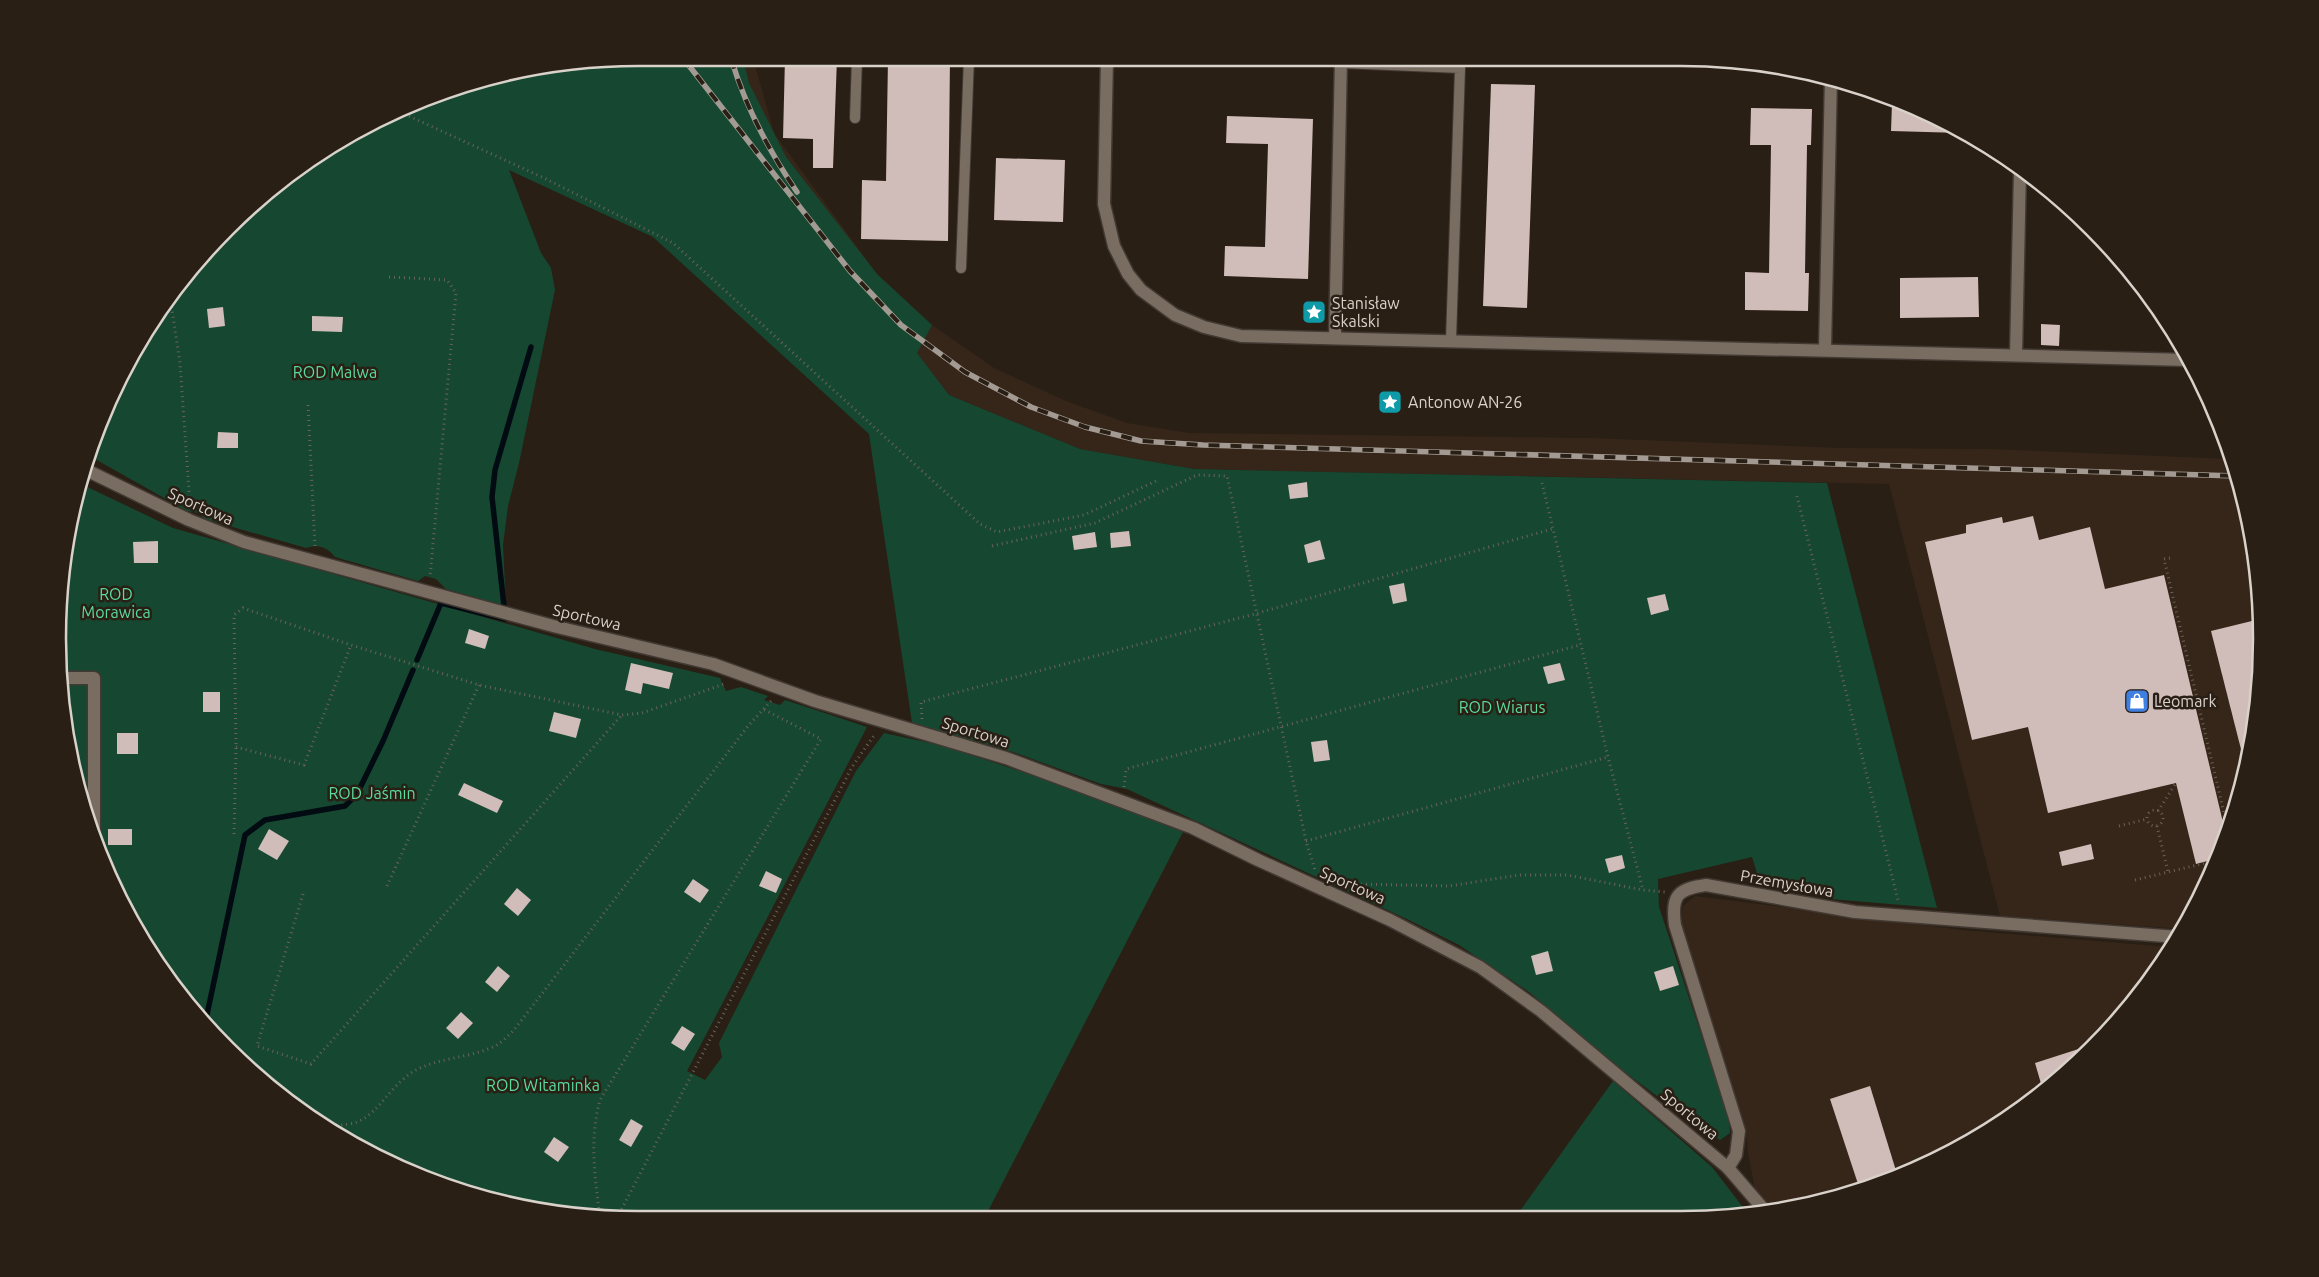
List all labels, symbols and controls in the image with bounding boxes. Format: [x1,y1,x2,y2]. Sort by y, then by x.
place label: Stanisław Skalski [1332,294,1400,330]
place icon: Stanisław Skalski [1301,299,1327,325]
park label: ROD Malwa [293,363,377,381]
place icon: Antonow AN-26 [1377,389,1403,415]
place label: Antonow AN-26 [1408,393,1522,411]
street label: Sportowa [166,484,236,528]
park label: ROD Morawica [81,585,151,621]
street label: Sportowa [551,600,623,634]
shop icon: Leomark [2124,688,2150,714]
place label: Leomark [2154,692,2217,710]
park label: ROD Wiarus [1459,698,1545,716]
street label: Sportowa [940,713,1012,751]
park label: ROD Jaśmin [328,784,416,802]
street label: Sportowa [1318,863,1388,907]
street label: Przemysłowa [1739,866,1835,900]
park label: ROD Witaminka [486,1076,600,1094]
street label: Sportowa [1658,1085,1722,1143]

